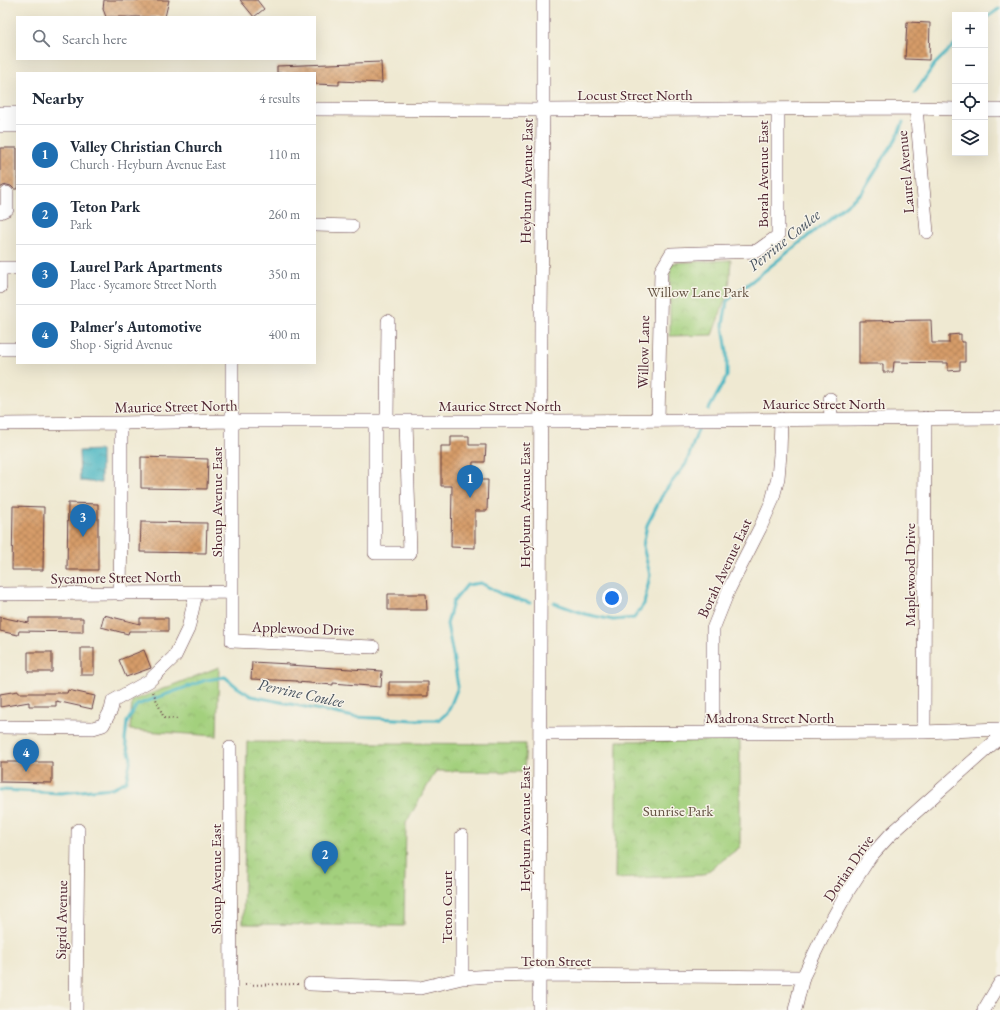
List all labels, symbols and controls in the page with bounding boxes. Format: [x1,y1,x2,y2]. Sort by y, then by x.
map controls [952,12,988,156]
button: + [952,12,988,48]
search box [16,16,316,60]
icon: search [30,27,52,49]
text: Search here [62,29,127,48]
button: − [952,48,988,84]
button: locate [952,84,988,120]
street label: Locust Street North [577,85,693,104]
text: Nearby [32,87,84,109]
text: 4 results [259,90,300,107]
street label: Heyburn Avenue East [515,118,537,244]
street label: Borah Avenue East [753,120,772,228]
button: layers [952,120,988,156]
street label: Laurel Avenue [892,130,918,214]
text: Valley Christian Church [70,137,222,156]
text: 1 [42,146,48,163]
text: 110 m [269,146,300,163]
text: Church · Heyburn Avenue East [70,156,226,173]
text: Teton Park [70,197,140,216]
water label: Perrine Coulee [743,204,825,276]
text: 2 [42,206,48,223]
text: 260 m [269,206,300,223]
text: Park [70,216,92,233]
text: Laurel Park Apartments [70,257,222,276]
text: 3 [42,266,48,283]
text: 350 m [269,266,300,283]
text: Place · Sycamore Street North [70,276,217,293]
park label: Willow Lane Park [647,282,750,301]
street label: Willow Lane [633,315,653,389]
text: Palmer's Automotive [70,317,202,336]
text: 4 [42,326,48,343]
text: 400 m [269,326,300,343]
text: Shop · Sigrid Avenue [70,336,173,353]
street label: Maurice Street North [762,394,886,413]
street label: Maurice Street North [114,395,238,417]
street label: Maurice Street North [438,396,562,415]
street label: Heyburn Avenue East [515,442,534,568]
street label: Shoup Avenue East [207,446,226,557]
pin: 1 [457,465,483,498]
pin: 3 [70,504,96,537]
street label: Borah Avenue East [693,515,755,621]
street label: Maplewood Drive [900,523,919,627]
street label: Sycamore Street North [50,566,182,588]
your location [602,588,622,608]
street label: Applewood Drive [250,617,355,639]
water label: Perrine Coulee [256,674,347,712]
street label: Madrona Street North [706,708,835,727]
pin: 4 [13,739,39,772]
street label: Heyburn Avenue East [515,766,534,892]
park label: Sunrise Park [643,801,714,820]
street label: Shoup Avenue East [206,823,225,934]
street label: Dorian Drive [819,831,877,905]
pin: 2 [312,841,338,874]
street label: Teton Court [437,870,456,944]
street label: Sigrid Avenue [51,880,71,960]
street label: Teton Street [521,951,591,970]

